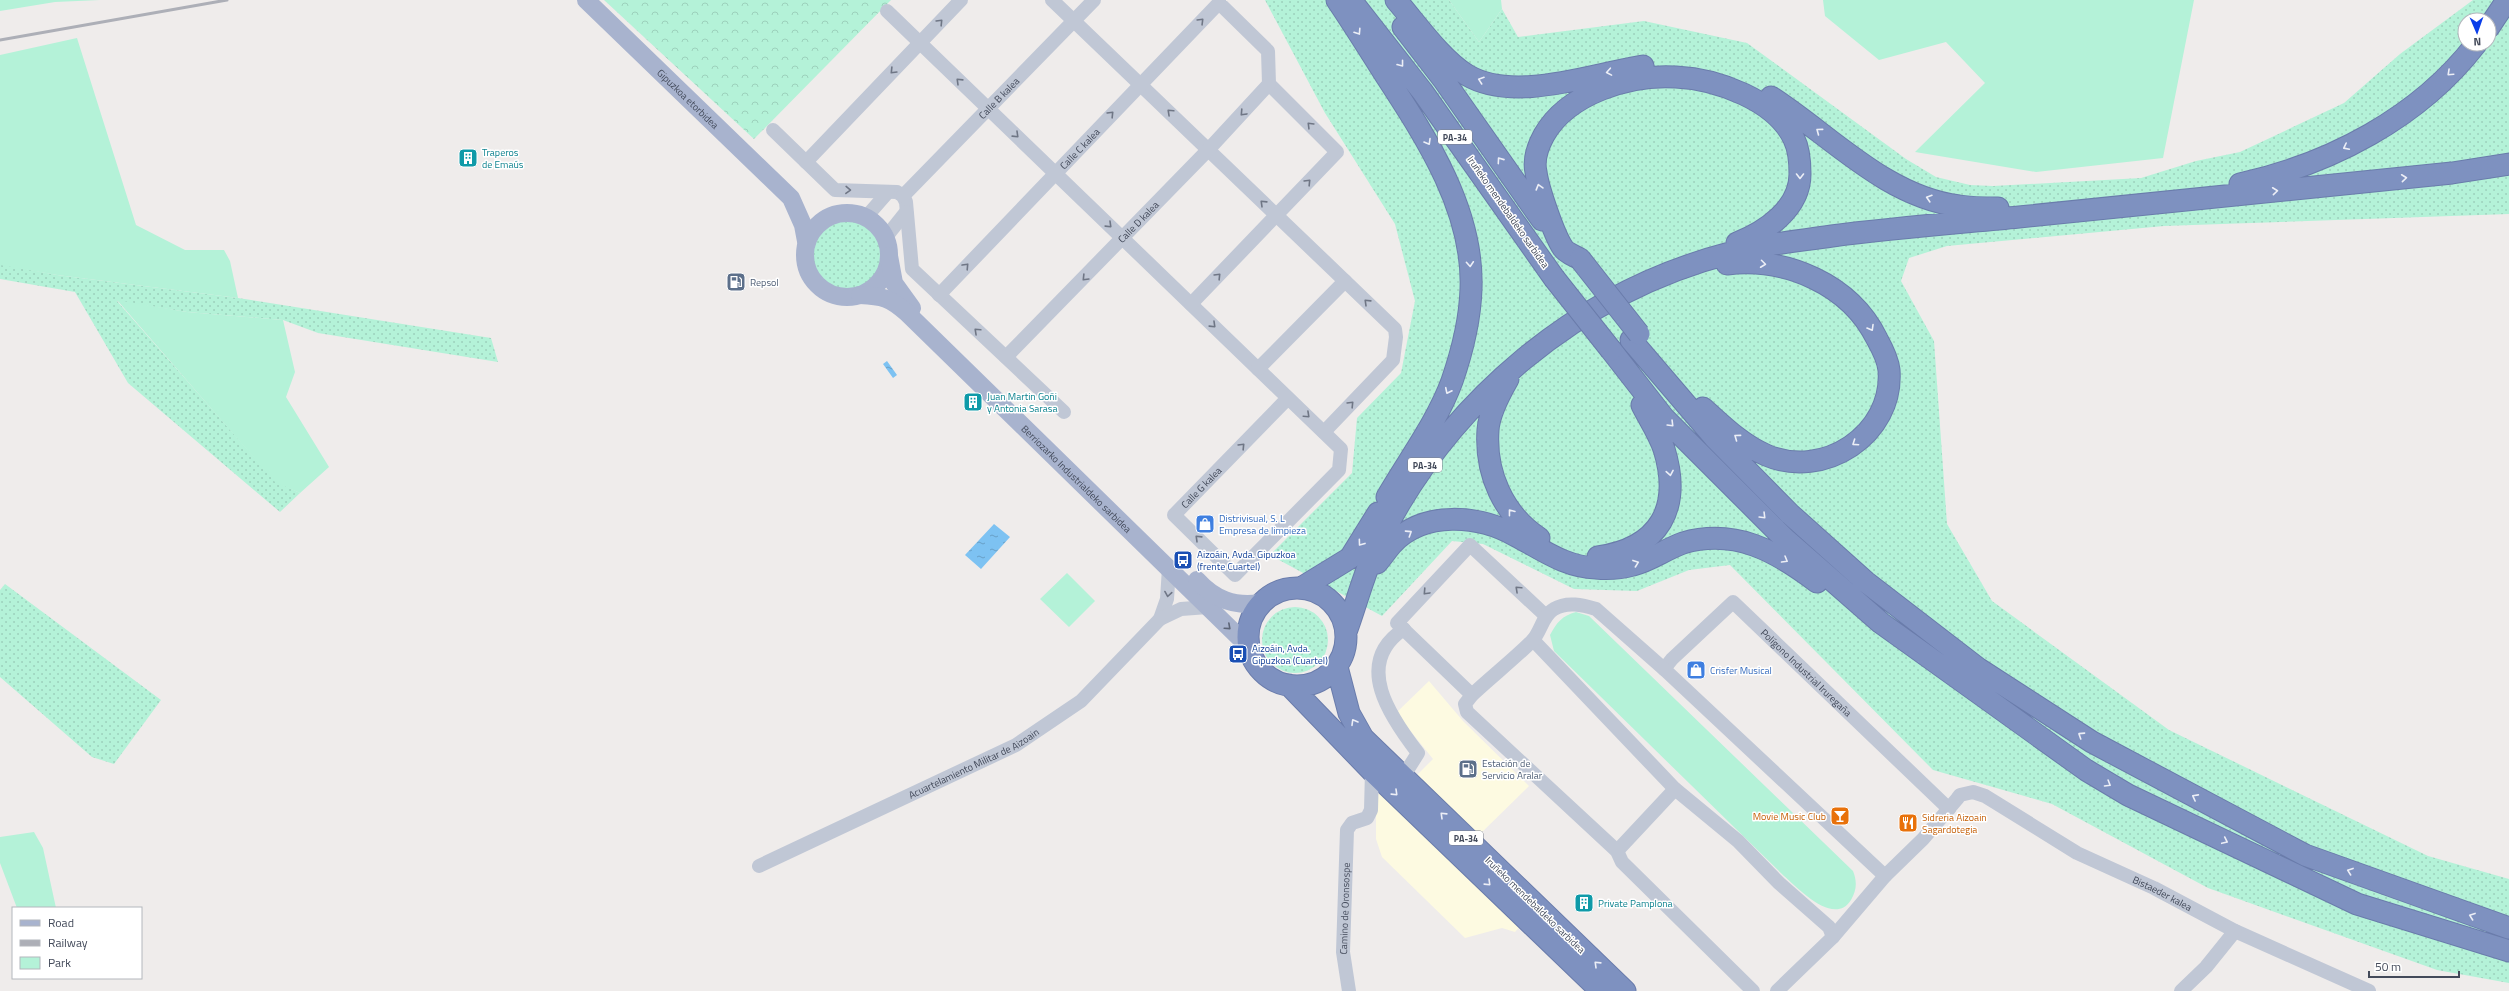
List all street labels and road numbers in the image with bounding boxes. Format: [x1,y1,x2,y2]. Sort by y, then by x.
street label: Gipuzkoa etorbidea [654,65,722,132]
street label: Calle B kalea [975,74,1022,122]
street label: Calle C kalea [1056,124,1103,173]
road number: PA-34 [1438,130,1472,144]
street label: Iruñeko mendebaldeko sarbidea [1463,153,1553,271]
street label: Calle D kalea [1114,197,1162,246]
street label: Berriozarko Industrialdeko sarbidea [1018,421,1135,536]
road number: PA-34 [1408,458,1442,472]
street label: Calle G kalea [1177,463,1225,511]
street label: Polígono Industrial Iruregaña [1758,625,1855,720]
street label: Acuartelamiento Militar de Aizoain [906,724,1042,802]
road number: PA-34 [1449,831,1483,845]
street label: Iruñeko mendebaldeko sarbidea [1482,853,1588,957]
street label: Camino de Oronsospe [1335,862,1353,955]
street label: Bistaeder kalea [2130,872,2195,914]

